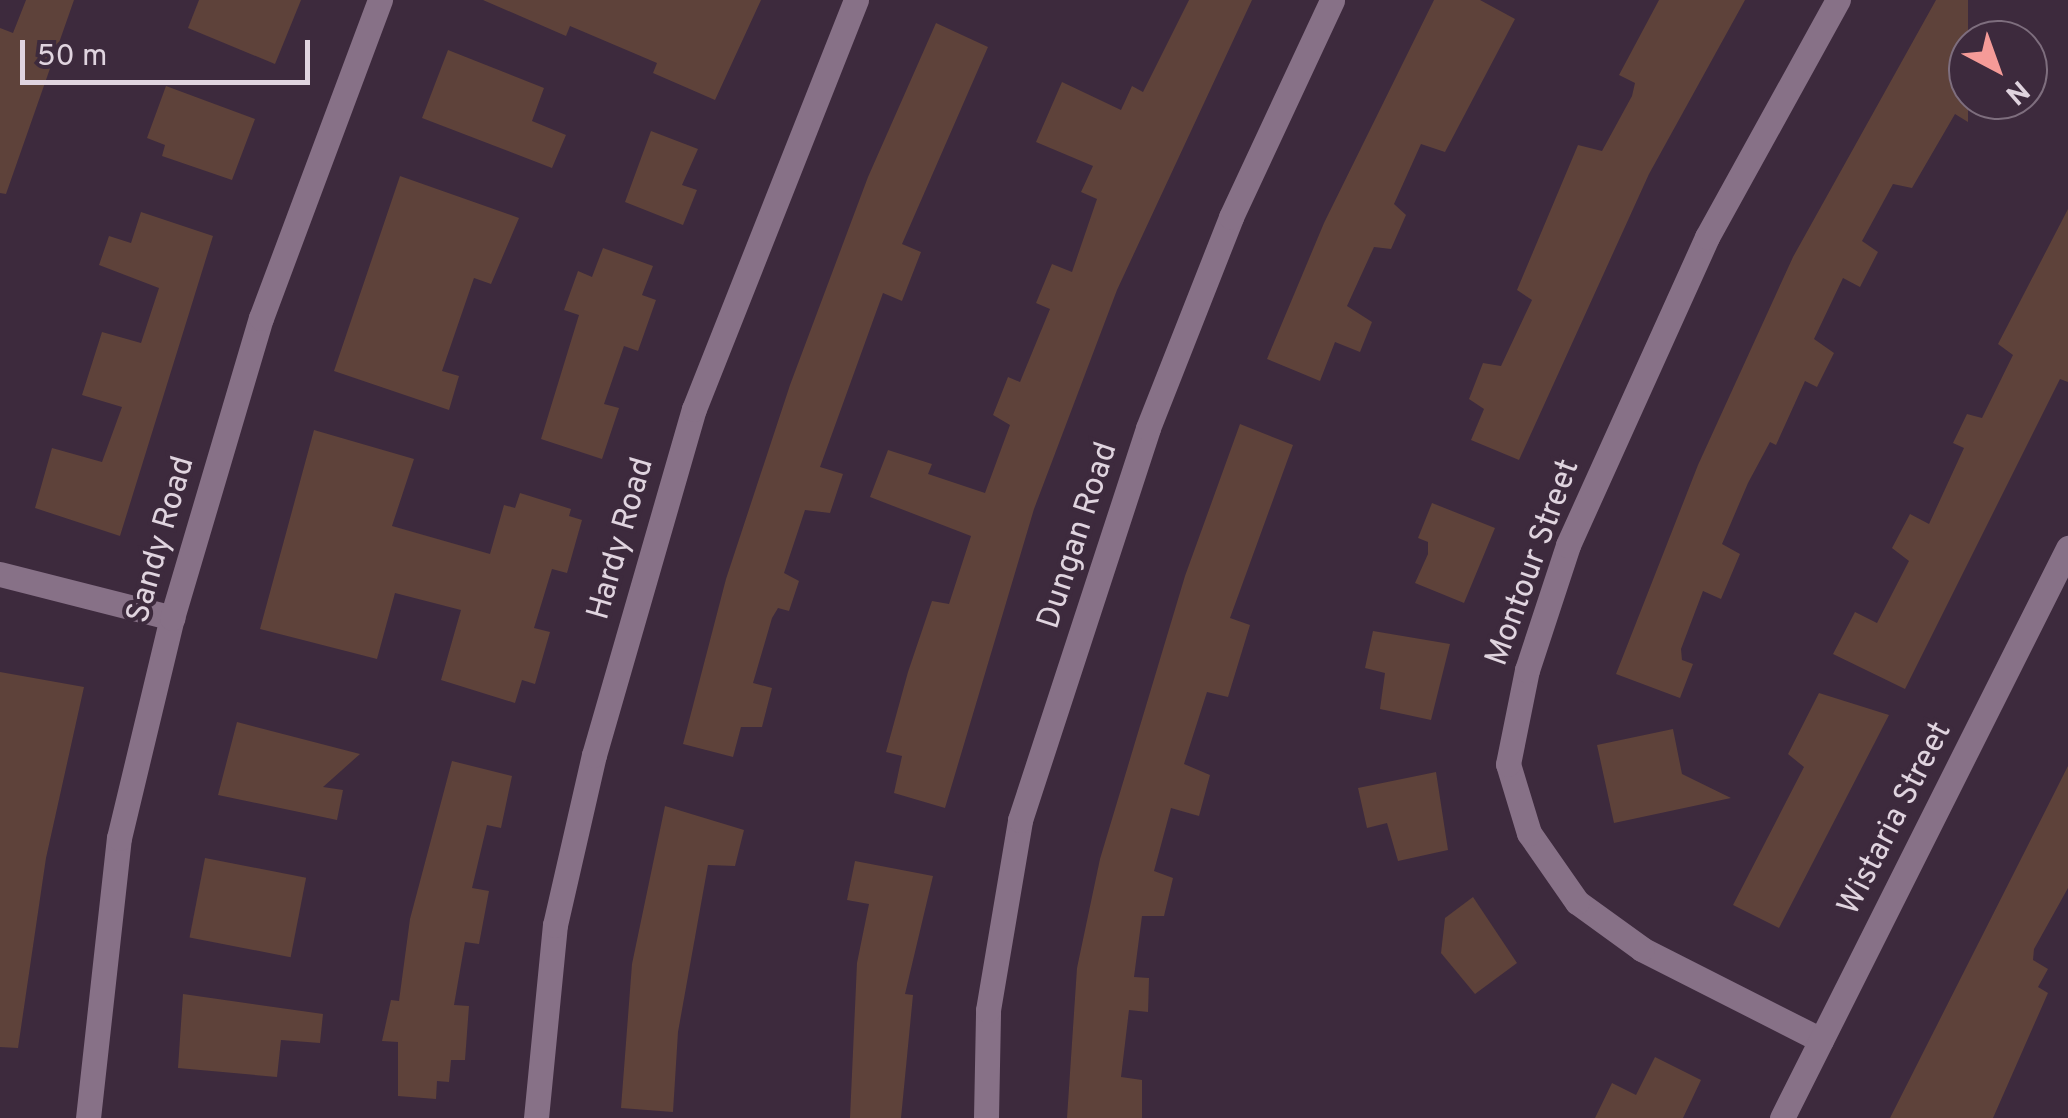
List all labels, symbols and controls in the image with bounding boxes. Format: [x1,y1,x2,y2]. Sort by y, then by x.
scale bar [25,20,315,82]
north arrow [1948,20,2048,120]
text: 50 m [37,39,107,76]
text: N [1997,71,2036,111]
street label: Dungan Road [1031,438,1127,634]
street label: Sandy Road [120,452,204,628]
street label: Hardy Road [581,454,663,624]
street label: Montour Street [1479,454,1589,672]
street label: Wistaria Street [1831,716,1961,922]

